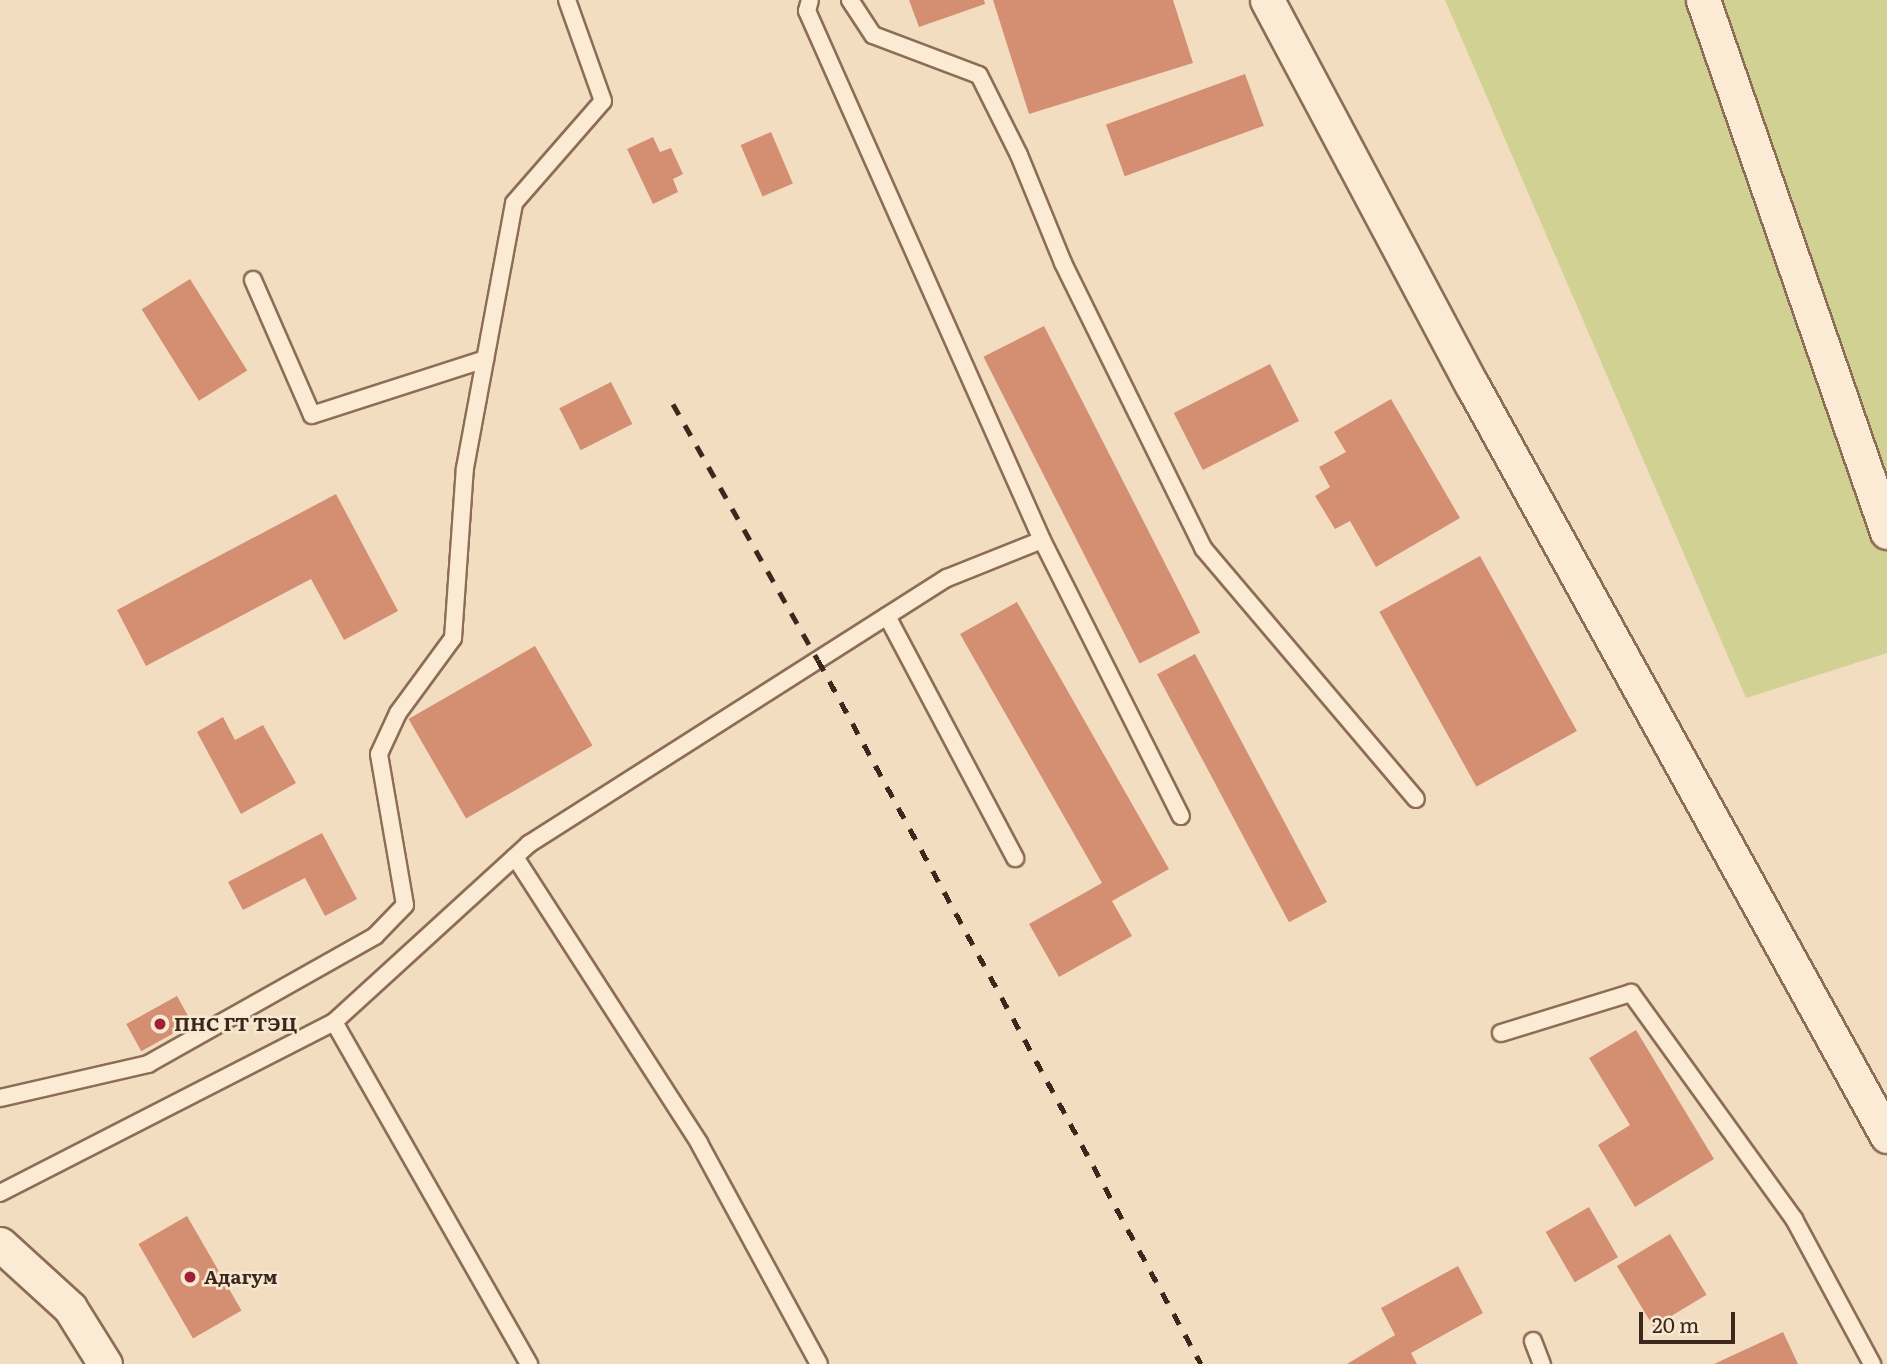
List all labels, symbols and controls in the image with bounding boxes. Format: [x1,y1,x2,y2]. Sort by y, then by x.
place label: ПНС ГТ ТЭЦ [174,1013,297,1035]
marker: ПНС ГТ ТЭЦ [152,1016,168,1032]
place label: Адагум [204,1266,277,1288]
marker: Адагум [182,1269,198,1285]
scale bar [1642,1298,1738,1342]
text: 20 m [1652,1308,1699,1339]

